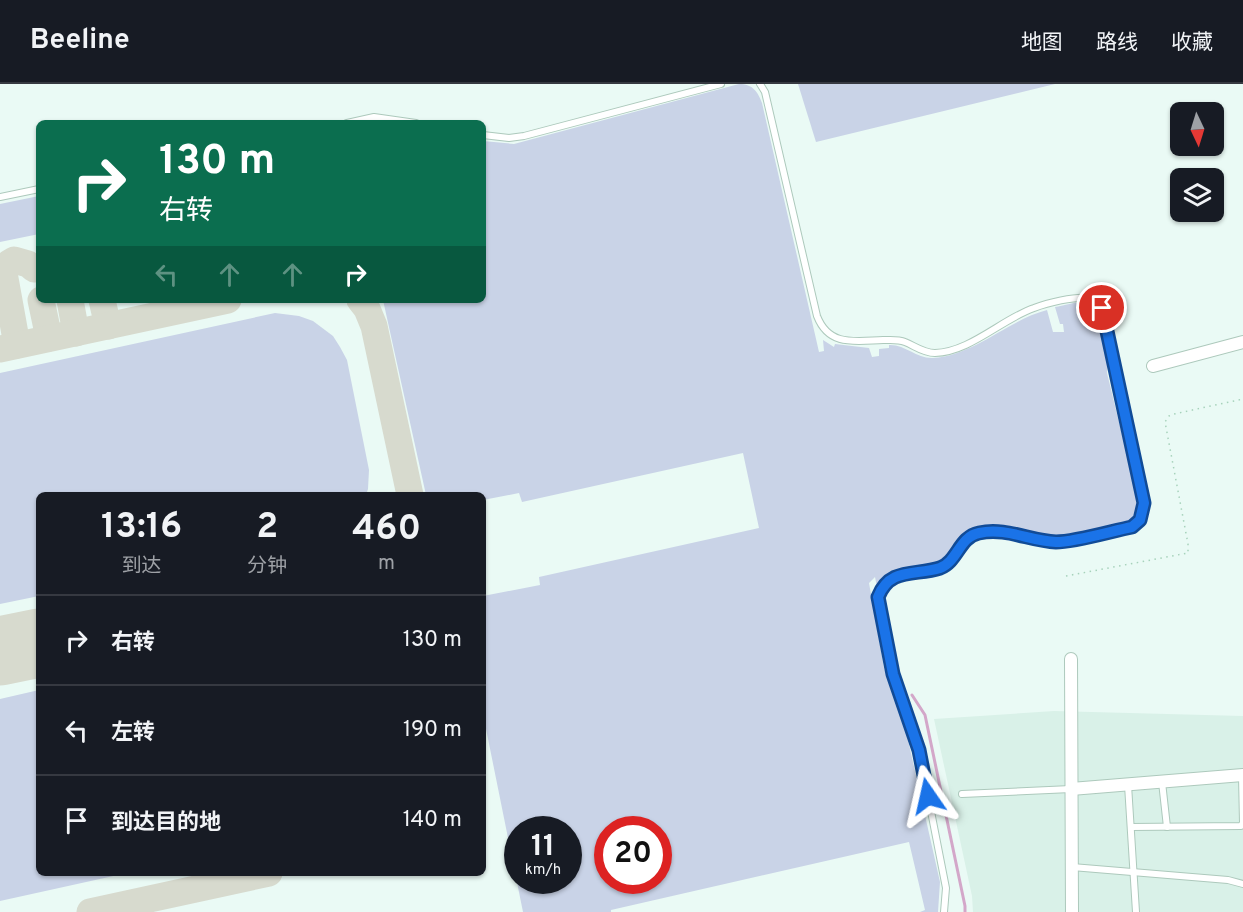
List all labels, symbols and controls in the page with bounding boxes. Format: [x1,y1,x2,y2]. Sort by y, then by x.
text: Beeline [30,23,130,59]
text: 地图 [1021,30,1063,57]
text: 路线 [1096,30,1138,57]
text: 收藏 [1171,30,1213,57]
north arrow [1170,102,1224,156]
map controls [1170,102,1224,222]
text: 130 m [159,136,275,189]
icon: right [60,144,138,222]
button: layers [1170,168,1224,222]
text: 右转 [159,195,213,229]
icon: left [150,258,183,291]
icon: ahead [213,258,246,291]
icon: ahead [276,258,309,291]
icon: right [339,258,372,291]
pin [1076,282,1127,333]
icon: arrive [1085,291,1118,324]
text: 13:16 [101,505,182,551]
text: 2 [256,505,278,551]
text: 460 [352,507,421,553]
text: m [378,551,395,577]
text: 到达 [122,554,162,580]
text: 分钟 [247,554,287,580]
icon: right [60,624,93,657]
text: 130 m [403,627,462,654]
text: 右转 [111,630,155,657]
icon: left [60,714,93,747]
text: 190 m [403,717,462,744]
text: 左转 [111,720,155,747]
position arrow [896,764,960,828]
icon: arrive [60,804,93,837]
text: 140 m [403,807,462,834]
text: 到达目的地 [111,810,221,837]
speed limit sign: 20 [594,816,672,894]
text: 11 [531,829,555,866]
text: km/h [525,861,561,880]

